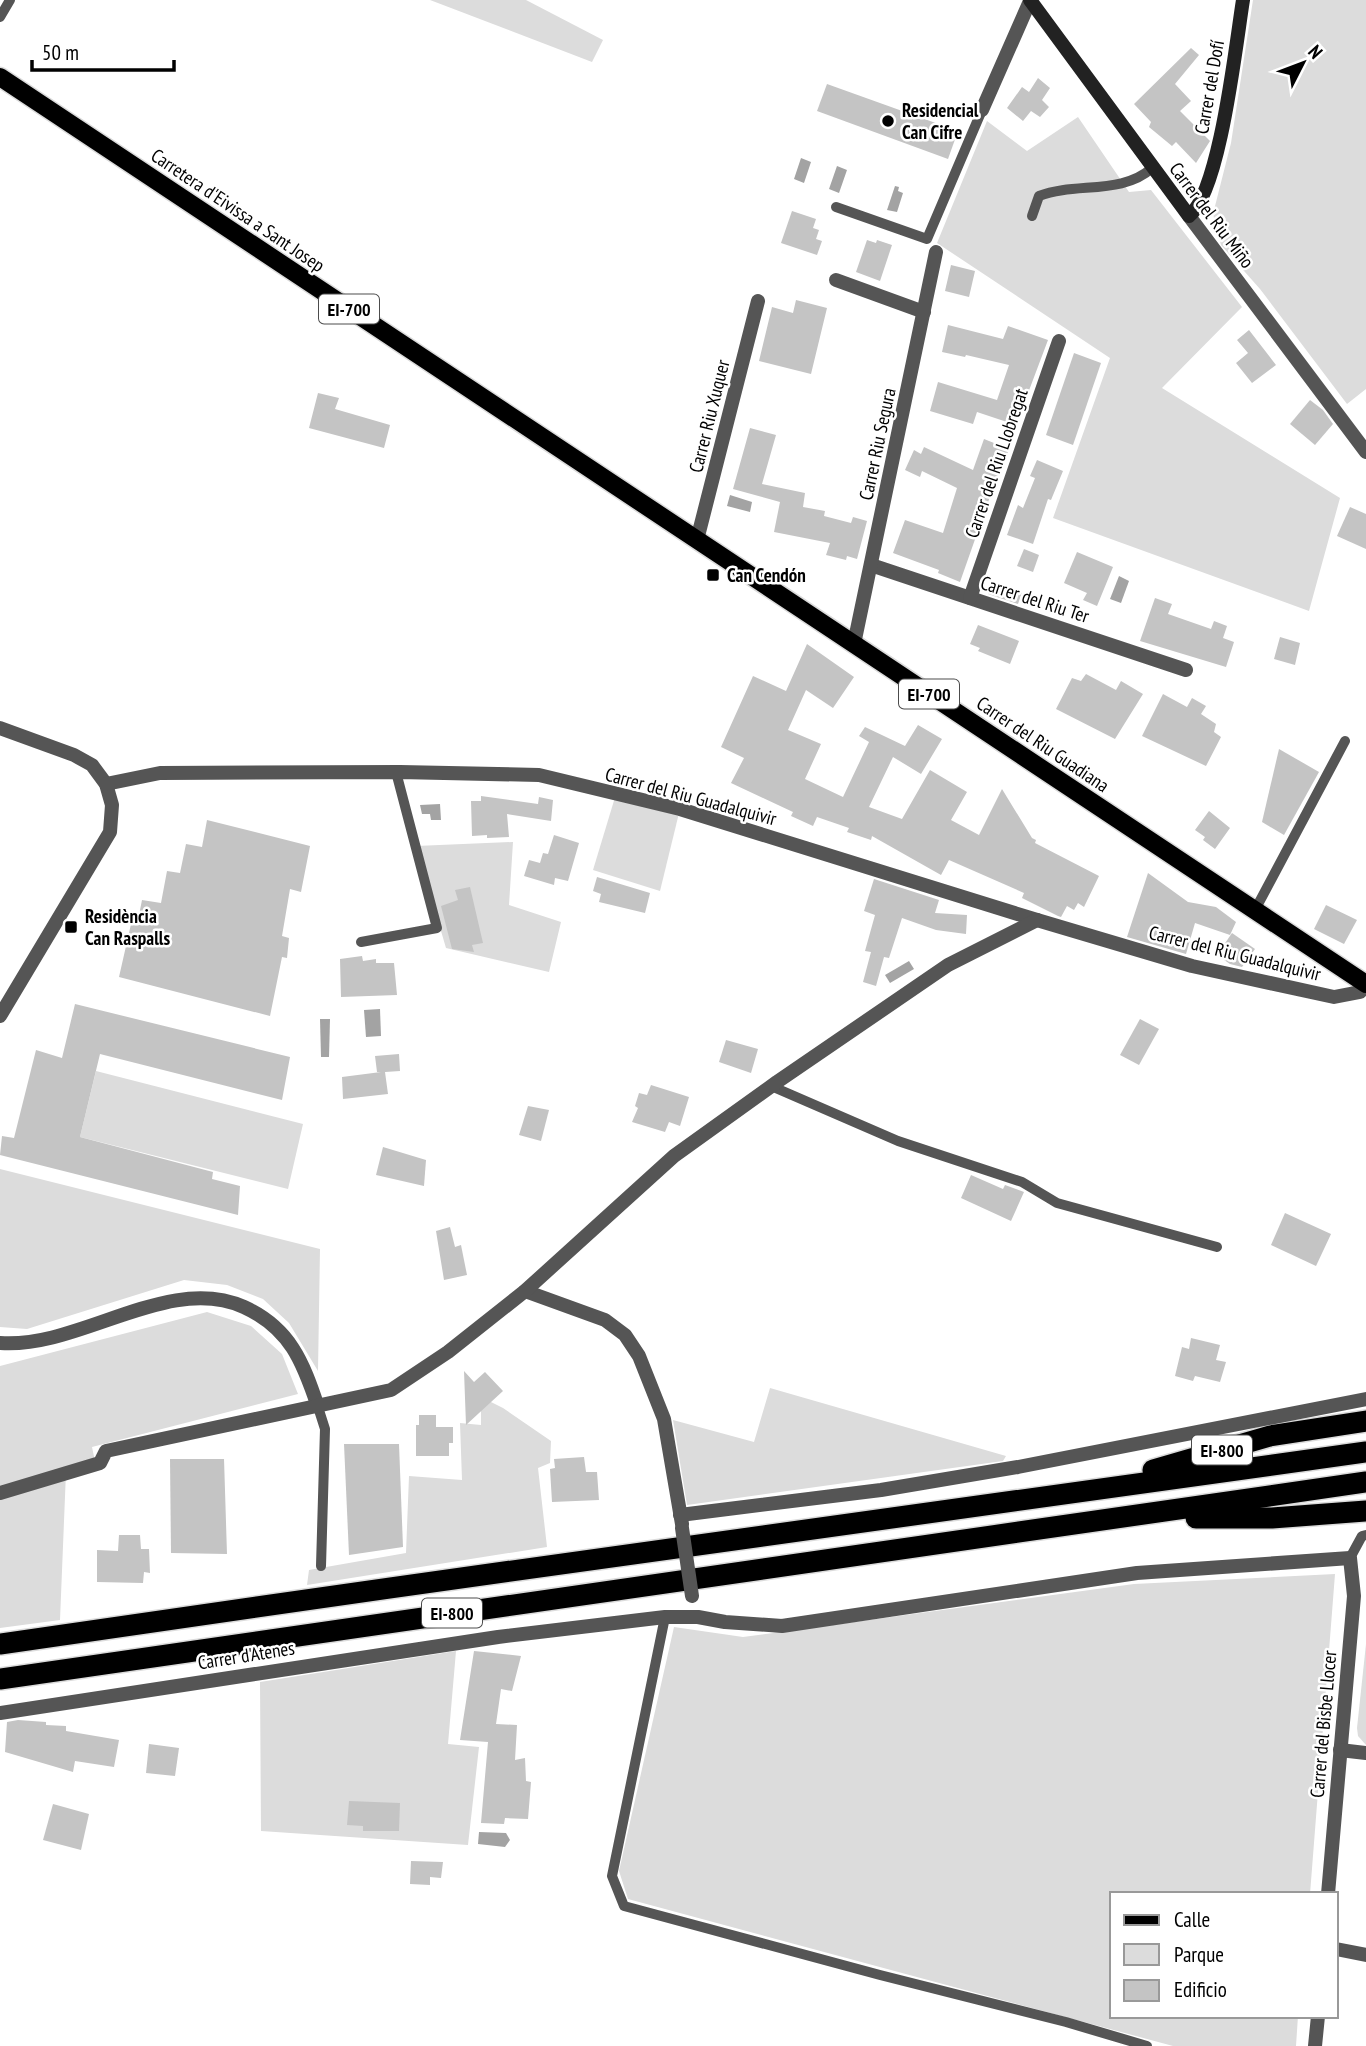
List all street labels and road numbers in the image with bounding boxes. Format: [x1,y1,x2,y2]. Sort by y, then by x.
street label: Carrer del Dofí [1189,38,1229,136]
street label: Carretera d'Eivissa a Sant Josep [147,143,329,277]
street label: Carrer del Riu Miño [1164,157,1260,273]
road number: EI-700 [319,295,379,324]
street label: Carrer Riu Xuquer [683,356,735,475]
street label: Carrer del Riu Llobregat [959,384,1033,541]
street label: Carrer Riu Segura [853,386,901,502]
street label: Carrer del Riu Ter [978,570,1093,628]
road number: EI-700 [899,680,959,708]
street label: Carrer del Riu Guadiana [972,691,1114,797]
street label: Carrer del Riu Guadalquivir [603,762,780,831]
street label: Carrer del Riu Guadalquivir [1147,920,1324,986]
road number: EI-800 [1192,1436,1252,1464]
road number: EI-800 [422,1598,482,1628]
street label: Carrer d'Atenes [196,1636,296,1674]
street label: Carrer del Bisbe Llocer [1305,1649,1341,1799]

